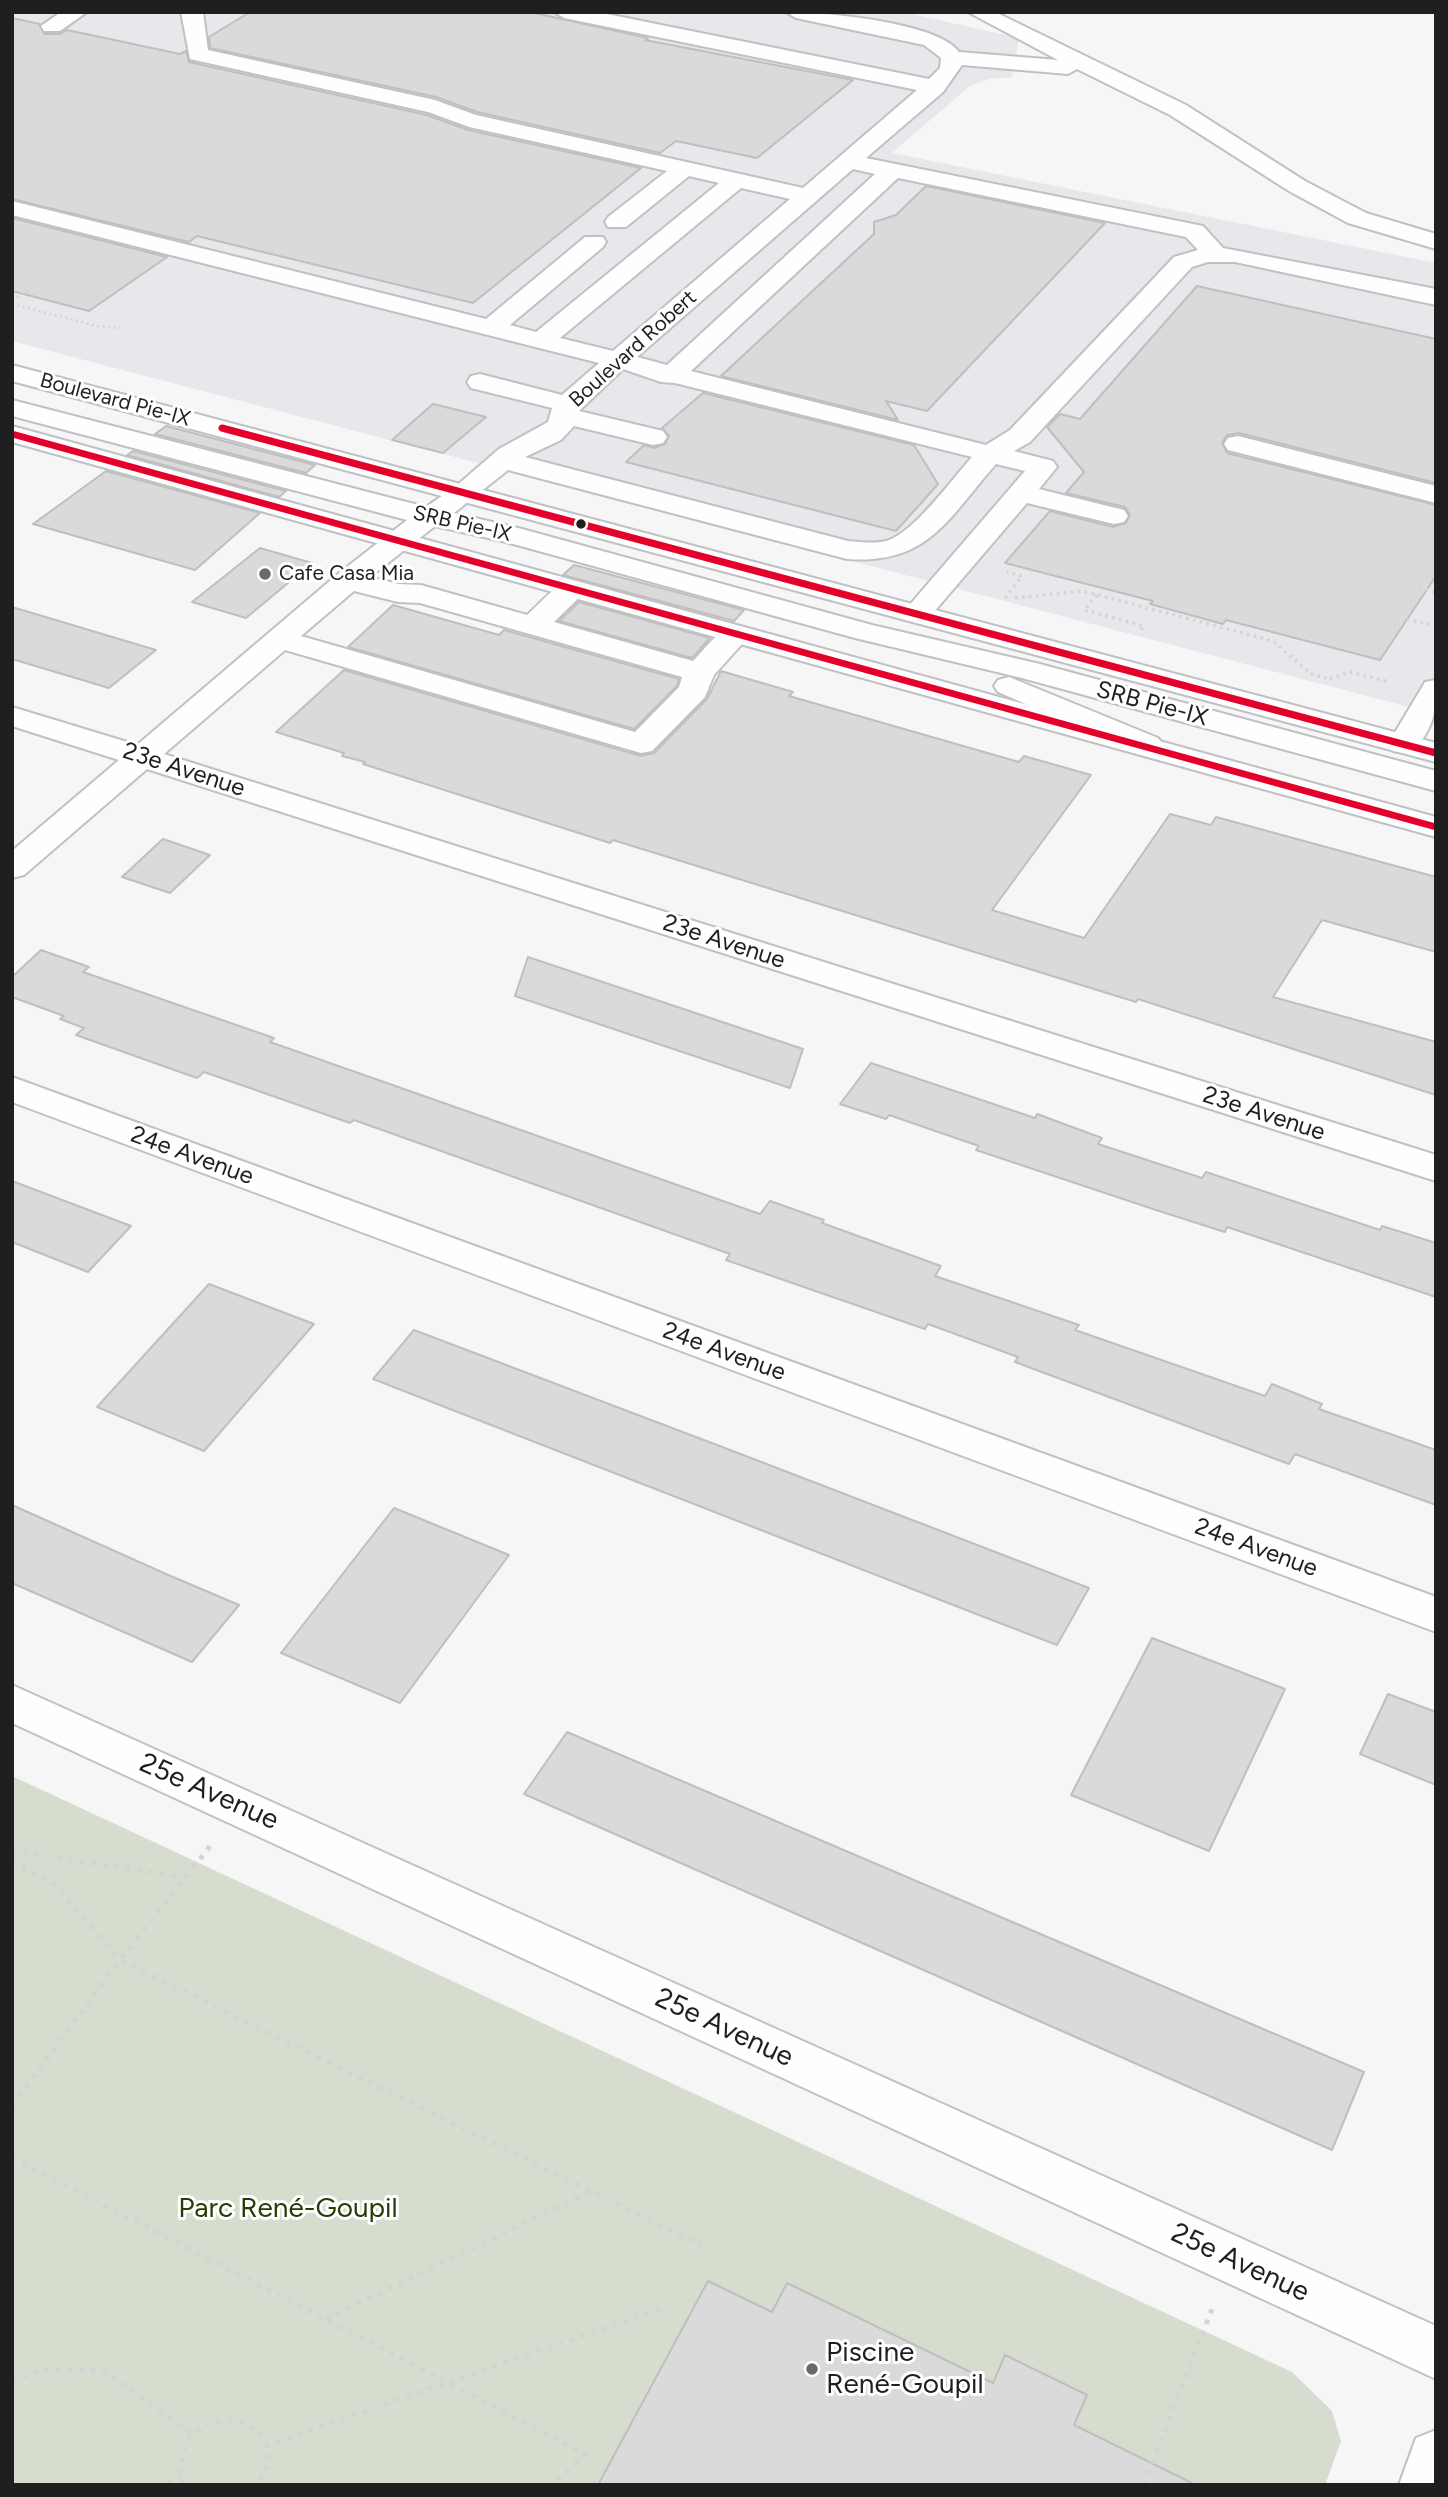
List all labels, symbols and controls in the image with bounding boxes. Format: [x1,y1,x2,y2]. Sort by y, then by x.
street label: Boulevard Robert [564,285,702,413]
street label: Boulevard Pie-IX [37,368,193,432]
street label: SRB Pie-IX [410,500,514,548]
unlabelled marker [574,517,588,531]
place label: Cafe Casa Mia [279,561,414,587]
marker: Cafe Casa Mia [257,566,273,582]
street label: SRB Pie-IX [1093,675,1211,733]
street label: 23e Avenue [119,737,249,803]
street label: 23e Avenue [659,909,789,975]
street label: 23e Avenue [1199,1081,1329,1147]
street label: 24e Avenue [127,1120,257,1192]
street label: 24e Avenue [659,1316,789,1388]
street label: 24e Avenue [1191,1512,1321,1584]
street label: 25e Avenue [134,1746,284,1838]
street label: 25e Avenue [650,1981,798,2075]
park label: Parc René-Goupil [178,2192,398,2226]
street label: 25e Avenue [1166,2216,1314,2310]
place label: Piscine René-Goupil [826,2336,984,2402]
marker: Piscine René-Goupil [804,2361,820,2377]

